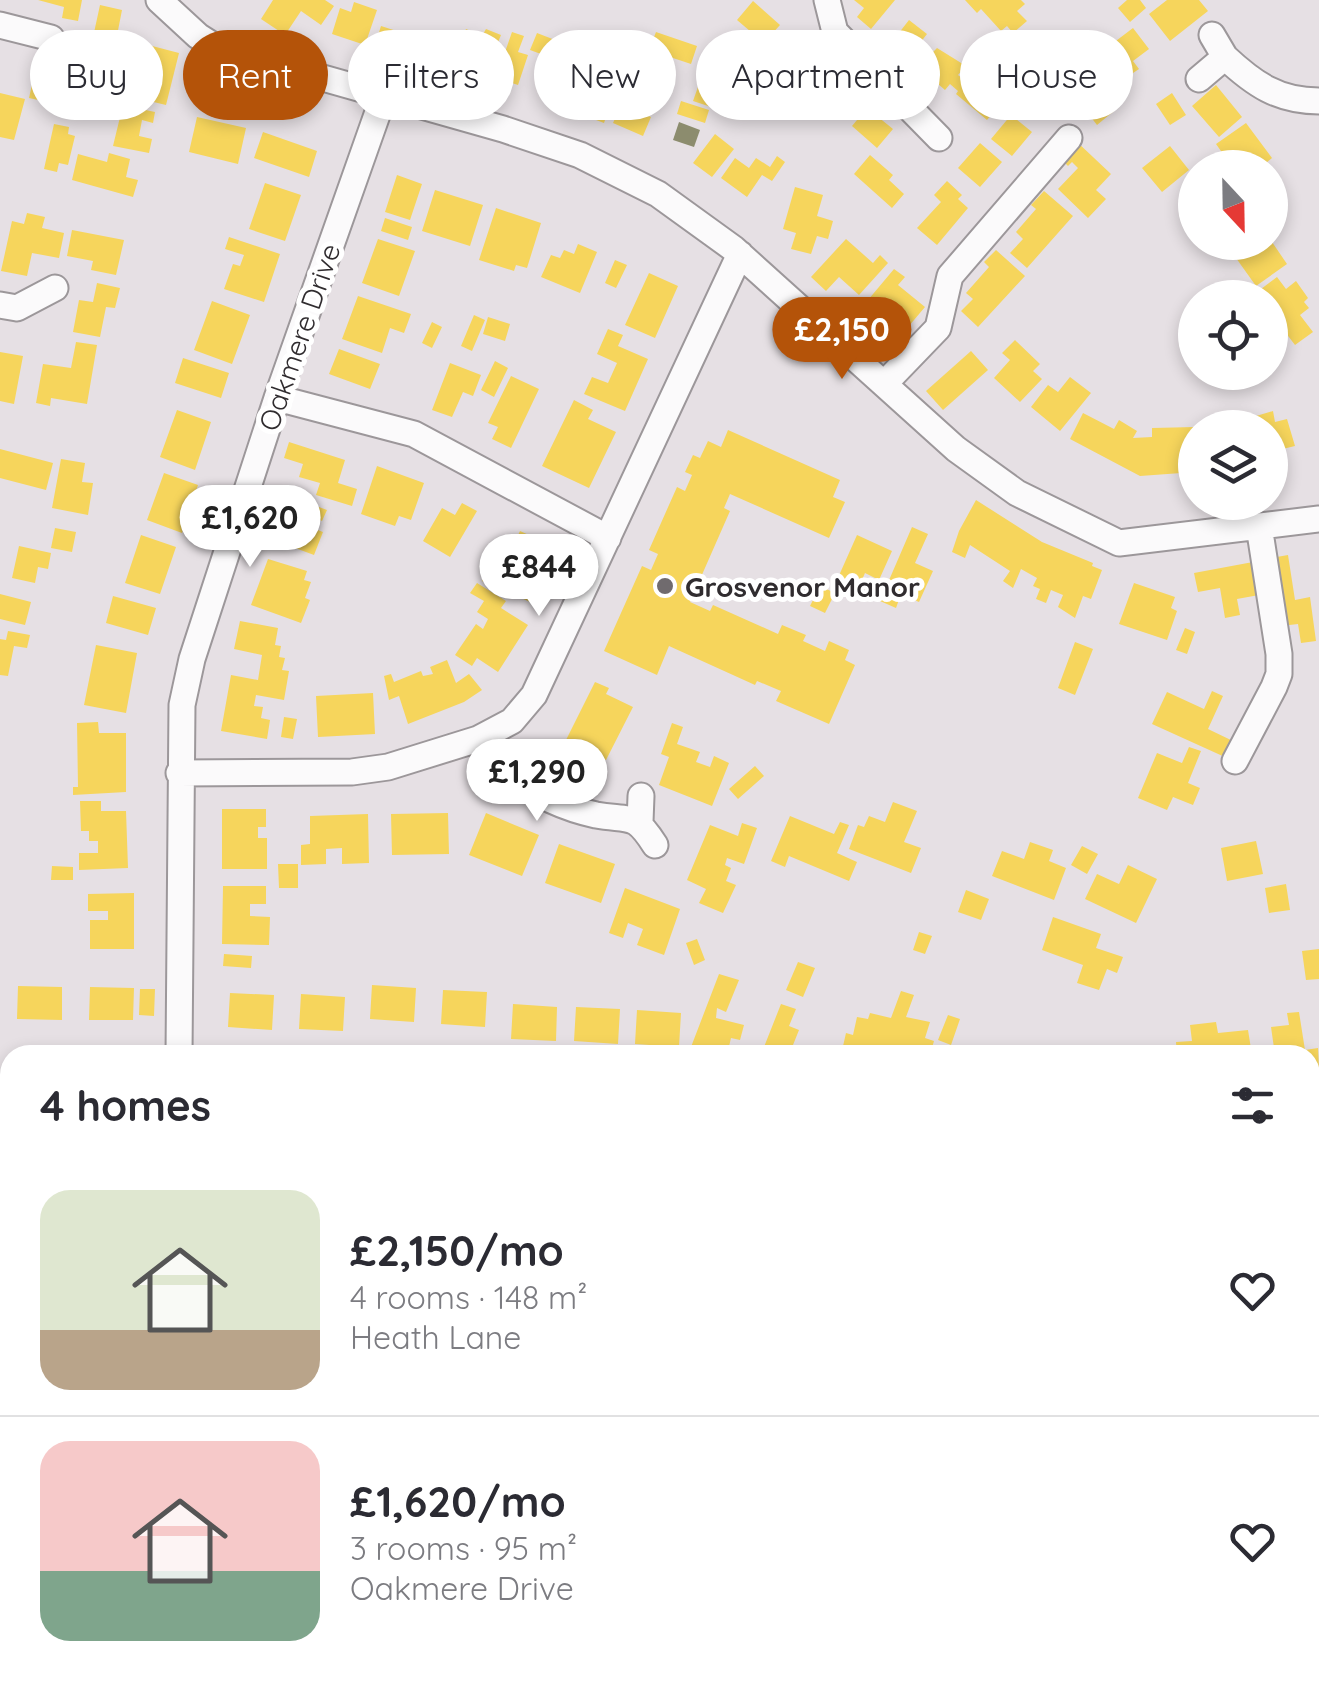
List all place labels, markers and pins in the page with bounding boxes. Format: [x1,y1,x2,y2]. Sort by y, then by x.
pin: £2,150 [761,297,923,382]
pin: £1,620 [169,485,331,570]
pin: £844 [480,534,598,619]
place label: Grosvenor Manor [685,569,920,604]
marker: Grosvenor Manor [654,575,676,597]
pin: £1,290 [456,739,618,824]

